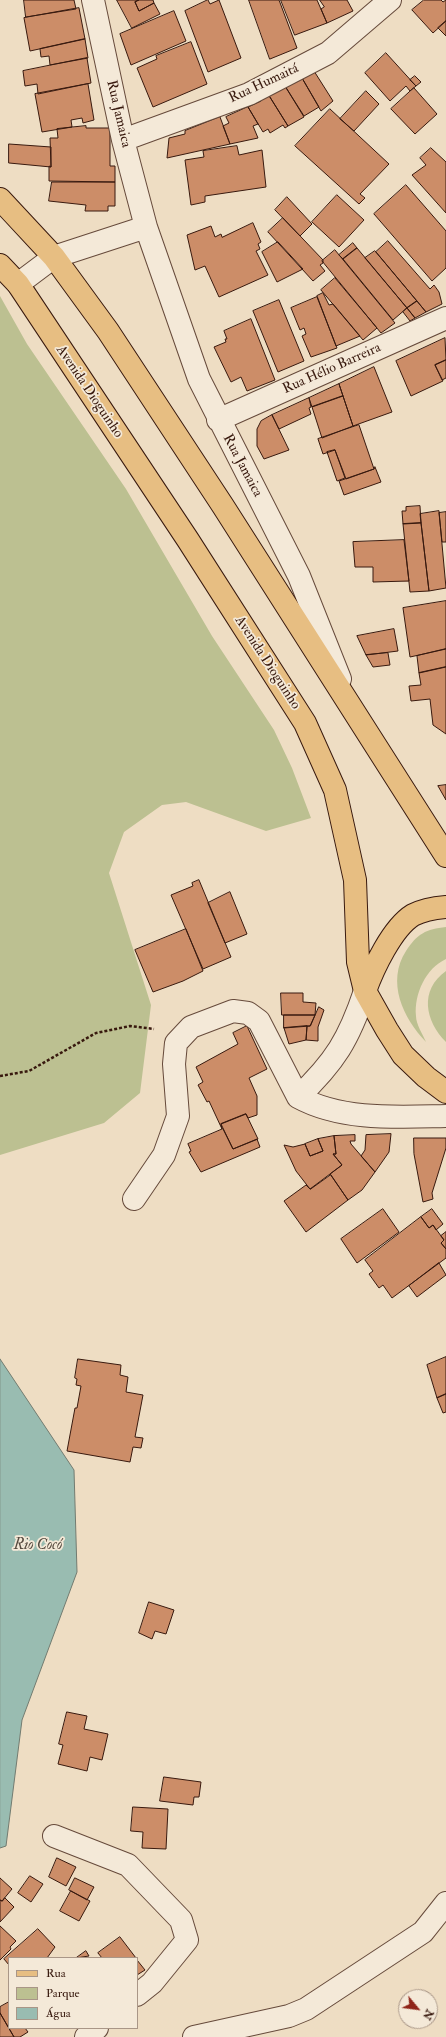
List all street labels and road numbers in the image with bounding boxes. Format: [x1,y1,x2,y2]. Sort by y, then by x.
street label: Rua Humaitá [226,61,302,107]
street label: Rua Jamaica [102,79,134,149]
street label: Rua Hélio Barreira [280,340,384,398]
street label: Avenida Dioguinho [52,343,126,441]
street label: Rua Jamaica [218,432,266,500]
street label: Avenida Dioguinho [231,613,303,713]

